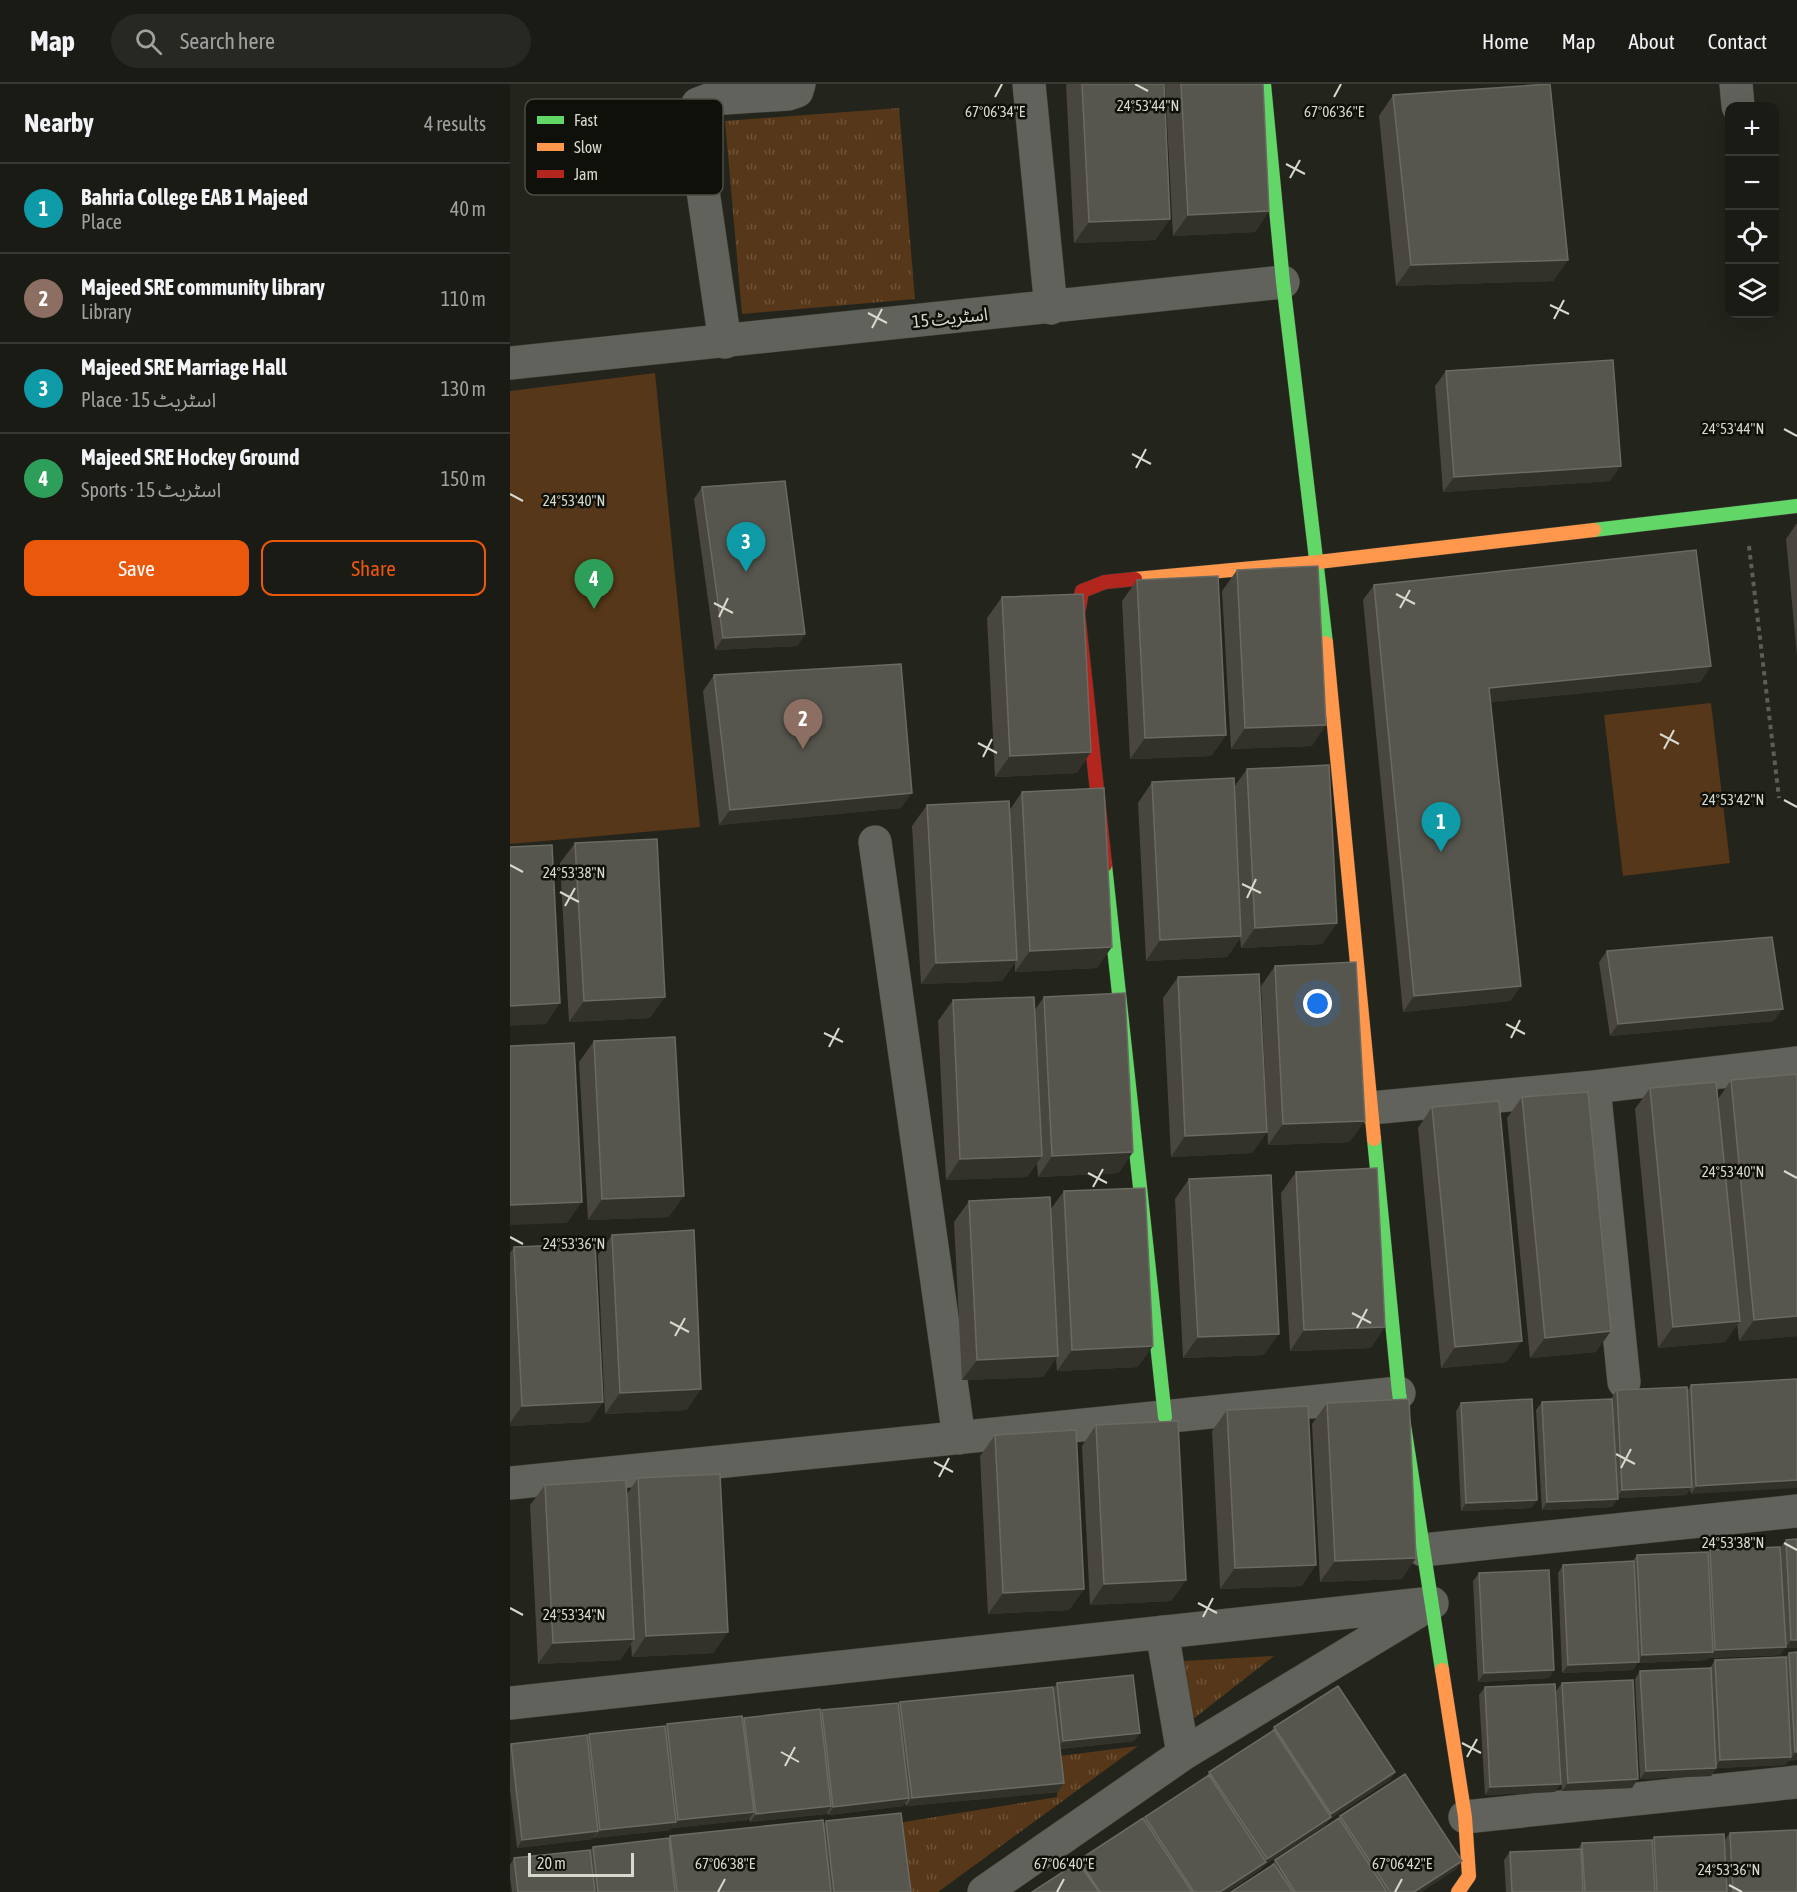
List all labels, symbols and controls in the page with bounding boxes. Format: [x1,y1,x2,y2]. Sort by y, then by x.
search box [111,14,531,68]
text: Map [30,25,75,57]
icon: search [132,25,165,58]
text: Search here [180,28,275,54]
text: Home [1482,29,1529,53]
text: Map [1562,29,1596,53]
text: About [1629,29,1675,53]
text: Contact [1708,29,1767,53]
text: 24°53'44"N [1117,97,1179,114]
legend [525,99,723,195]
map controls [1725,102,1779,318]
button: + [1725,102,1779,156]
text: 67°06'34"E [965,103,1026,120]
text: 67°06'36"E [1304,103,1365,120]
text: Nearby [24,108,94,138]
text: Fast [574,111,598,129]
text: 4 results [424,112,486,135]
text: Slow [574,138,602,156]
button: − [1725,156,1779,210]
text: Jam [574,165,598,183]
text: Bahria College EAB 1 Majeed [81,184,308,210]
text: 1 [39,197,48,220]
text: 40 m [450,197,486,220]
text: Place [81,210,122,233]
button: locate [1725,210,1779,264]
button: layers [1725,264,1779,318]
text: Majeed SRE community library [81,274,325,300]
text: 2 [39,287,48,310]
text: 110 m [441,287,486,310]
text: Library [81,300,132,323]
street label: اسٹریٹ 15 [911,303,989,333]
text: Majeed SRE Marriage Hall [81,354,287,380]
text: 3 [39,377,48,400]
text: 130 m [441,377,486,400]
text: Place · اسٹریٹ 15 [81,388,216,411]
text: 24°53'44"N [1702,420,1764,437]
text: Majeed SRE Hockey Ground [81,444,299,470]
text: 4 [39,467,48,490]
text: 150 m [441,467,486,490]
text: Sports · اسٹریٹ 15 [81,478,221,501]
text: 24°53'40"N [543,492,605,509]
pin: 3 [726,522,766,572]
button: Save [24,540,249,596]
button: Share [261,540,486,596]
pin: 4 [574,560,614,609]
pin: 2 [784,700,822,749]
text: 24°53'42"N [1702,791,1764,808]
pin: 1 [1422,802,1460,852]
text: 24°53'38"N [543,864,605,881]
your location [1303,989,1332,1018]
text: 24°53'40"N [1702,1163,1764,1180]
text: 24°53'36"N [543,1235,605,1252]
text: 24°53'38"N [1702,1534,1764,1551]
text: 24°53'34"N [543,1606,605,1623]
scale bar [528,1850,634,1878]
text: 20 m [537,1854,566,1872]
text: 67°06'38"E [695,1855,756,1872]
text: 67°06'40"E [1034,1855,1095,1872]
text: 67°06'42"E [1372,1855,1433,1872]
text: 24°53'36"N [1698,1861,1760,1878]

